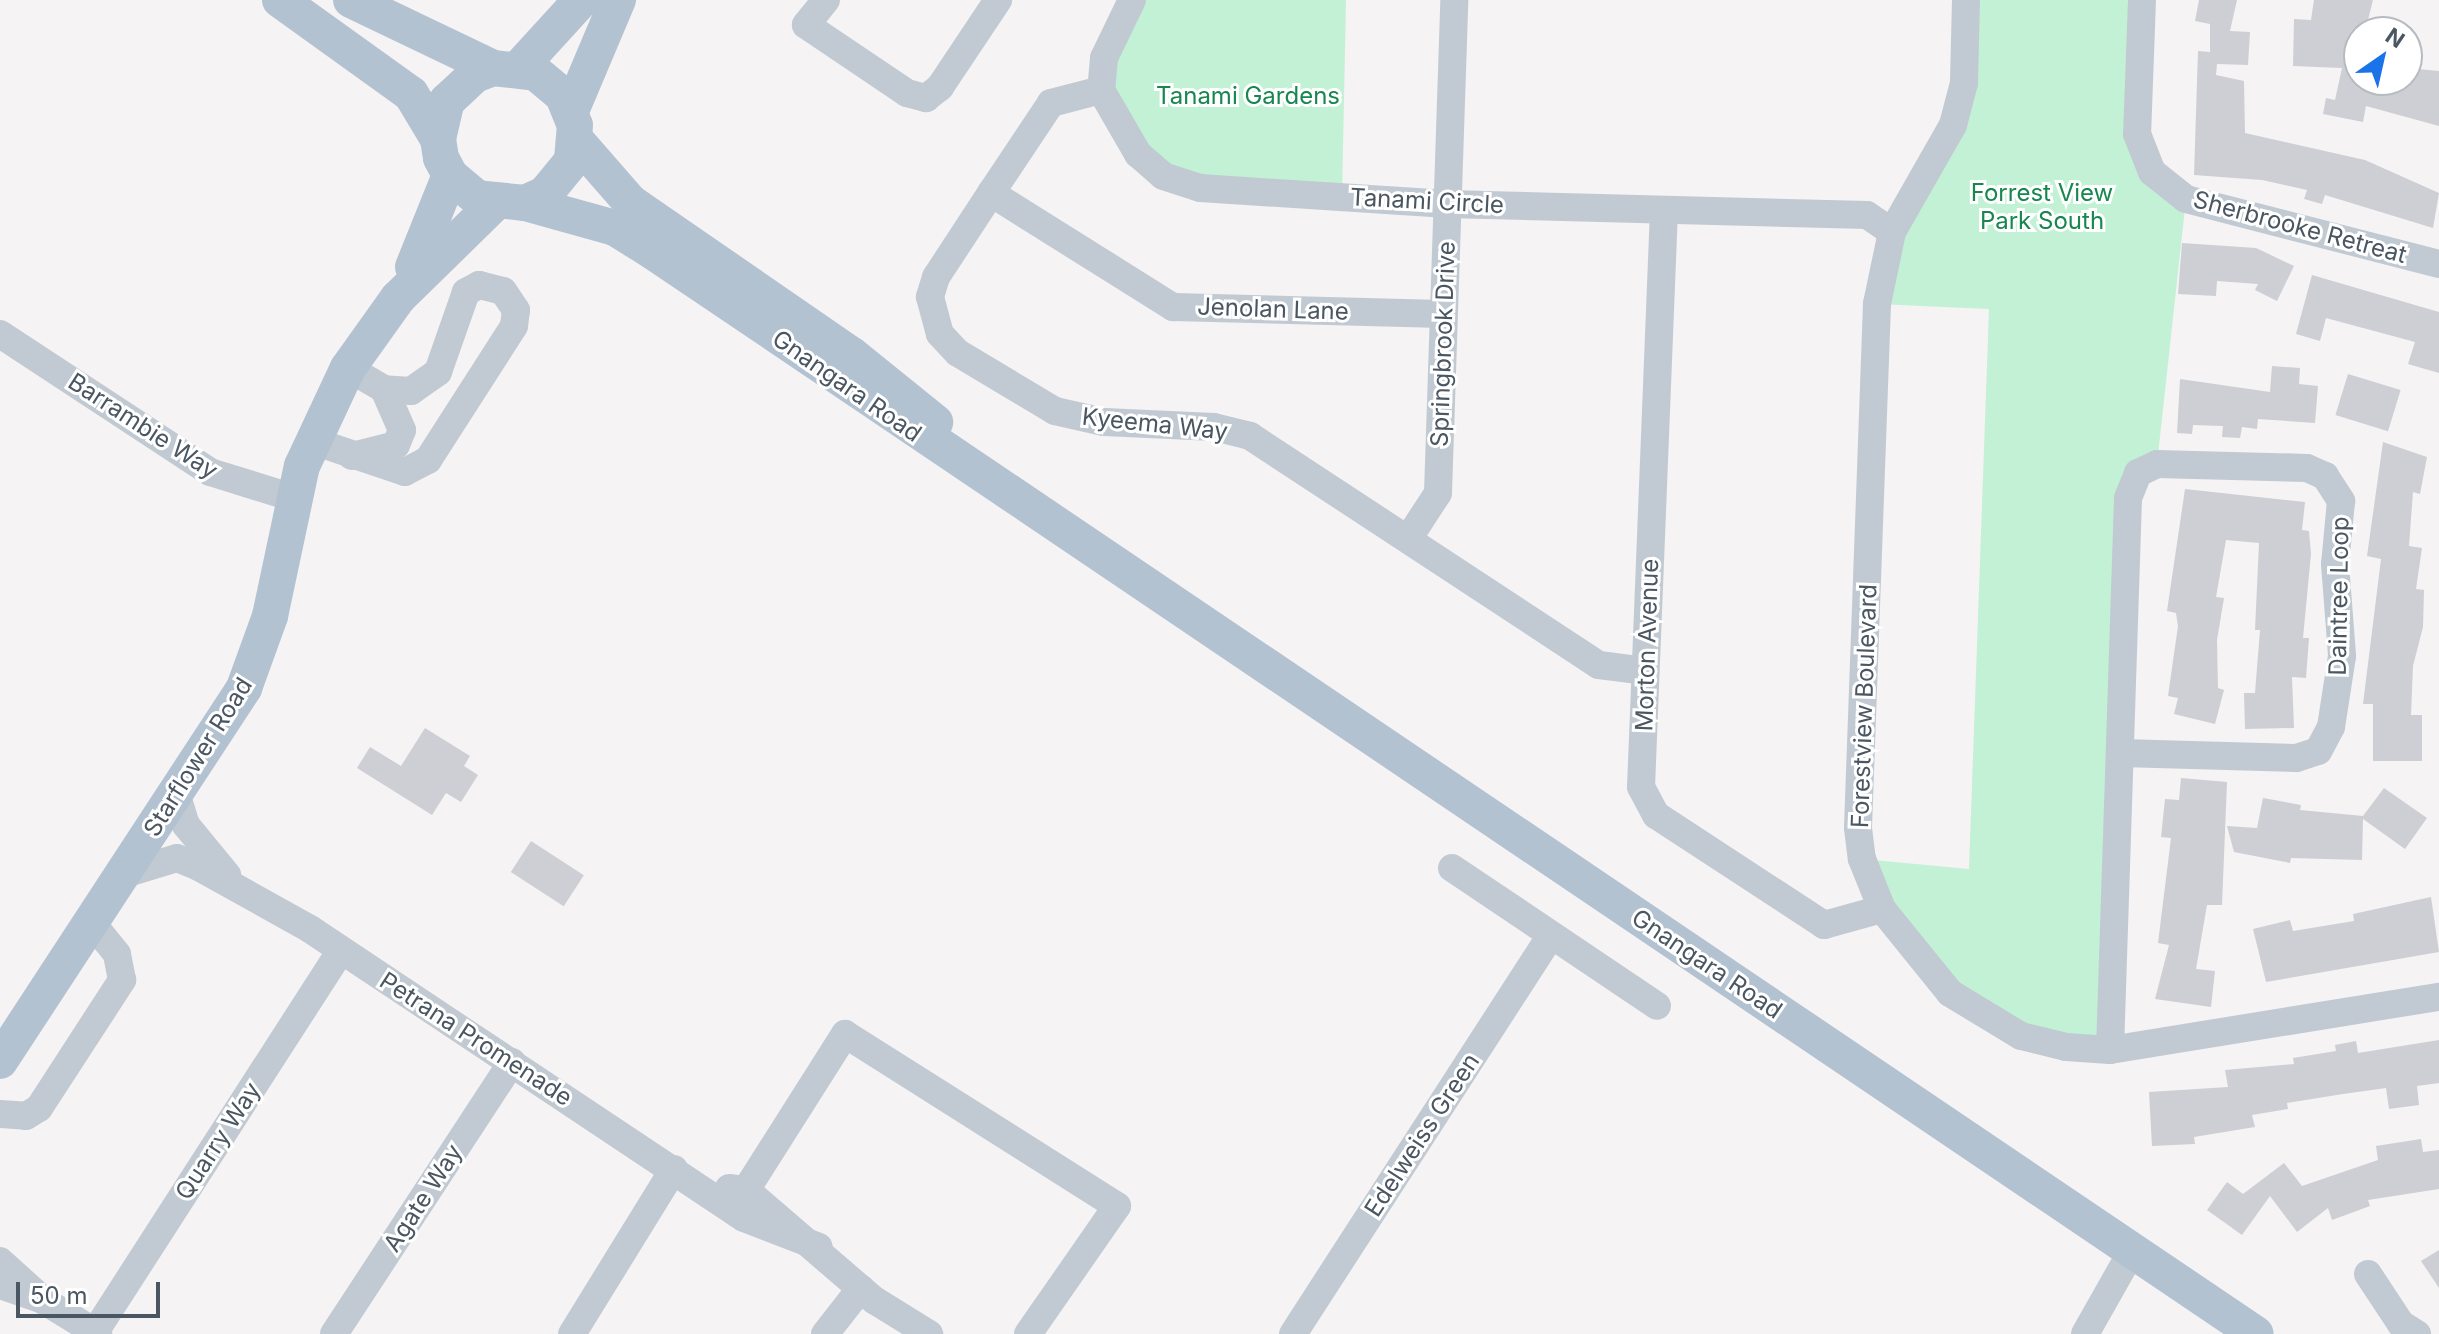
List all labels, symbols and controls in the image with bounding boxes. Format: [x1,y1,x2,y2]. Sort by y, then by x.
north arrow [2343,16,2423,96]
text: N [2381,22,2410,53]
park label: Tanami Gardens [1156,82,1340,110]
park label: Forrest View Park South [1971,179,2113,235]
street label: Tanami Circle [1349,183,1505,219]
street label: Sherbrooke Retreat [2190,185,2410,269]
street label: Springbrook Drive [1425,241,1461,447]
street label: Jenolan Lane [1197,292,1349,326]
street label: Gnangara Road [767,324,927,448]
street label: Barrambie Way [63,367,223,485]
street label: Kyeema Way [1081,402,1229,446]
street label: Daintree Loop [2323,516,2355,676]
street label: Morton Avenue [1630,558,1664,732]
street label: Forestview Boulevard [1845,583,1883,829]
street label: Starflower Road [138,672,258,842]
street label: Gnangara Road [1626,903,1788,1025]
street label: Petrana Promenade [374,966,578,1112]
street label: Edelweiss Green [1359,1048,1485,1222]
street label: Quarry Way [169,1077,267,1205]
street label: Agate Way [378,1139,468,1257]
scale bar [20,1266,164,1316]
text: 50 m [30,1281,88,1310]

